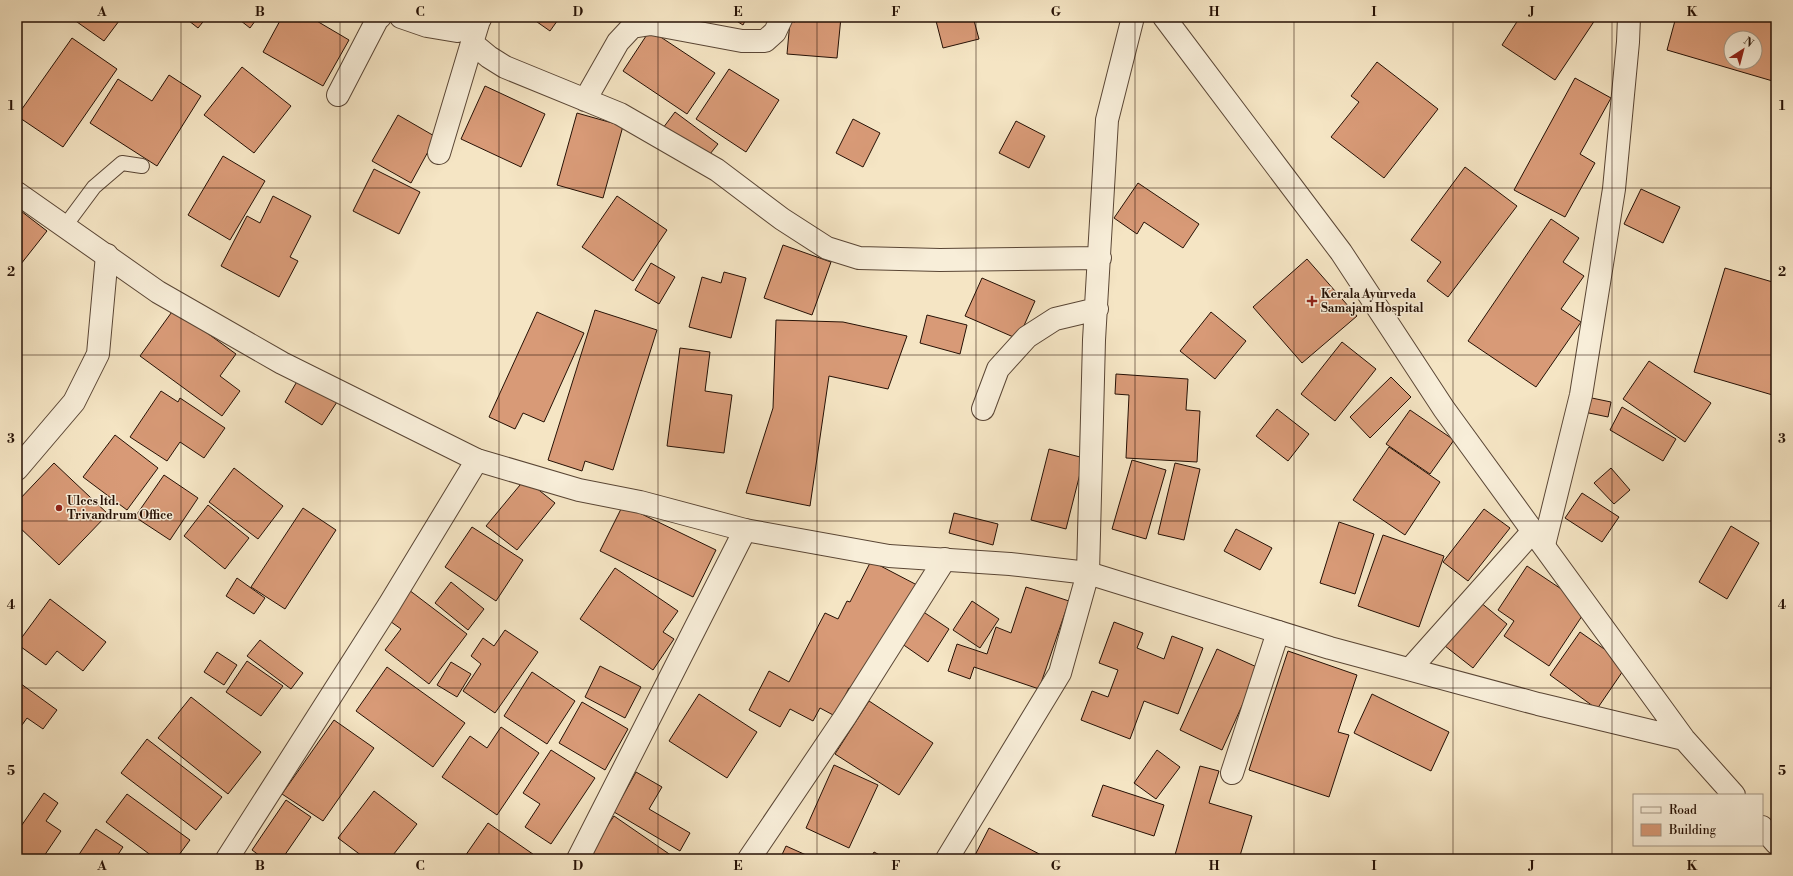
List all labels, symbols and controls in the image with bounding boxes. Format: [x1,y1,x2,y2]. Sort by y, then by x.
text: A [96,4,107,20]
text: B [255,4,265,20]
text: C [415,4,425,20]
text: D [573,4,583,20]
text: E [733,4,743,20]
text: F [891,4,901,20]
text: G [1051,4,1062,20]
text: H [1209,4,1220,20]
text: I [1371,4,1377,20]
text: J [1527,4,1535,20]
text: K [1687,4,1698,20]
north arrow [1723,30,1763,70]
text: N [1741,34,1756,51]
text: 1 [8,98,15,114]
text: 1 [1779,98,1786,114]
text: 2 [7,264,15,280]
text: 2 [1778,264,1786,280]
place label: Kerala Ayurveda Samajam Hospital [1321,287,1424,316]
marker: Kerala Ayurveda Samajam Hospital [1306,295,1318,307]
text: 3 [7,431,15,447]
text: 3 [1778,431,1786,447]
place label: Ulccs ltd. Trivandrum Office [67,494,173,523]
marker: Ulccs ltd. Trivandrum Office [54,503,64,513]
text: 4 [7,597,16,613]
text: 4 [1778,597,1787,613]
text: 5 [7,763,15,779]
text: 5 [1778,763,1786,779]
legend [1633,794,1763,846]
text: Road [1669,803,1697,818]
text: Building [1668,823,1717,838]
text: A [96,858,107,874]
text: B [255,858,265,874]
text: C [415,858,425,874]
text: D [573,858,583,874]
text: E [733,858,743,874]
text: F [891,858,901,874]
text: G [1051,858,1062,874]
text: H [1209,858,1220,874]
text: I [1371,858,1377,874]
text: J [1527,858,1535,874]
text: K [1687,858,1698,874]

